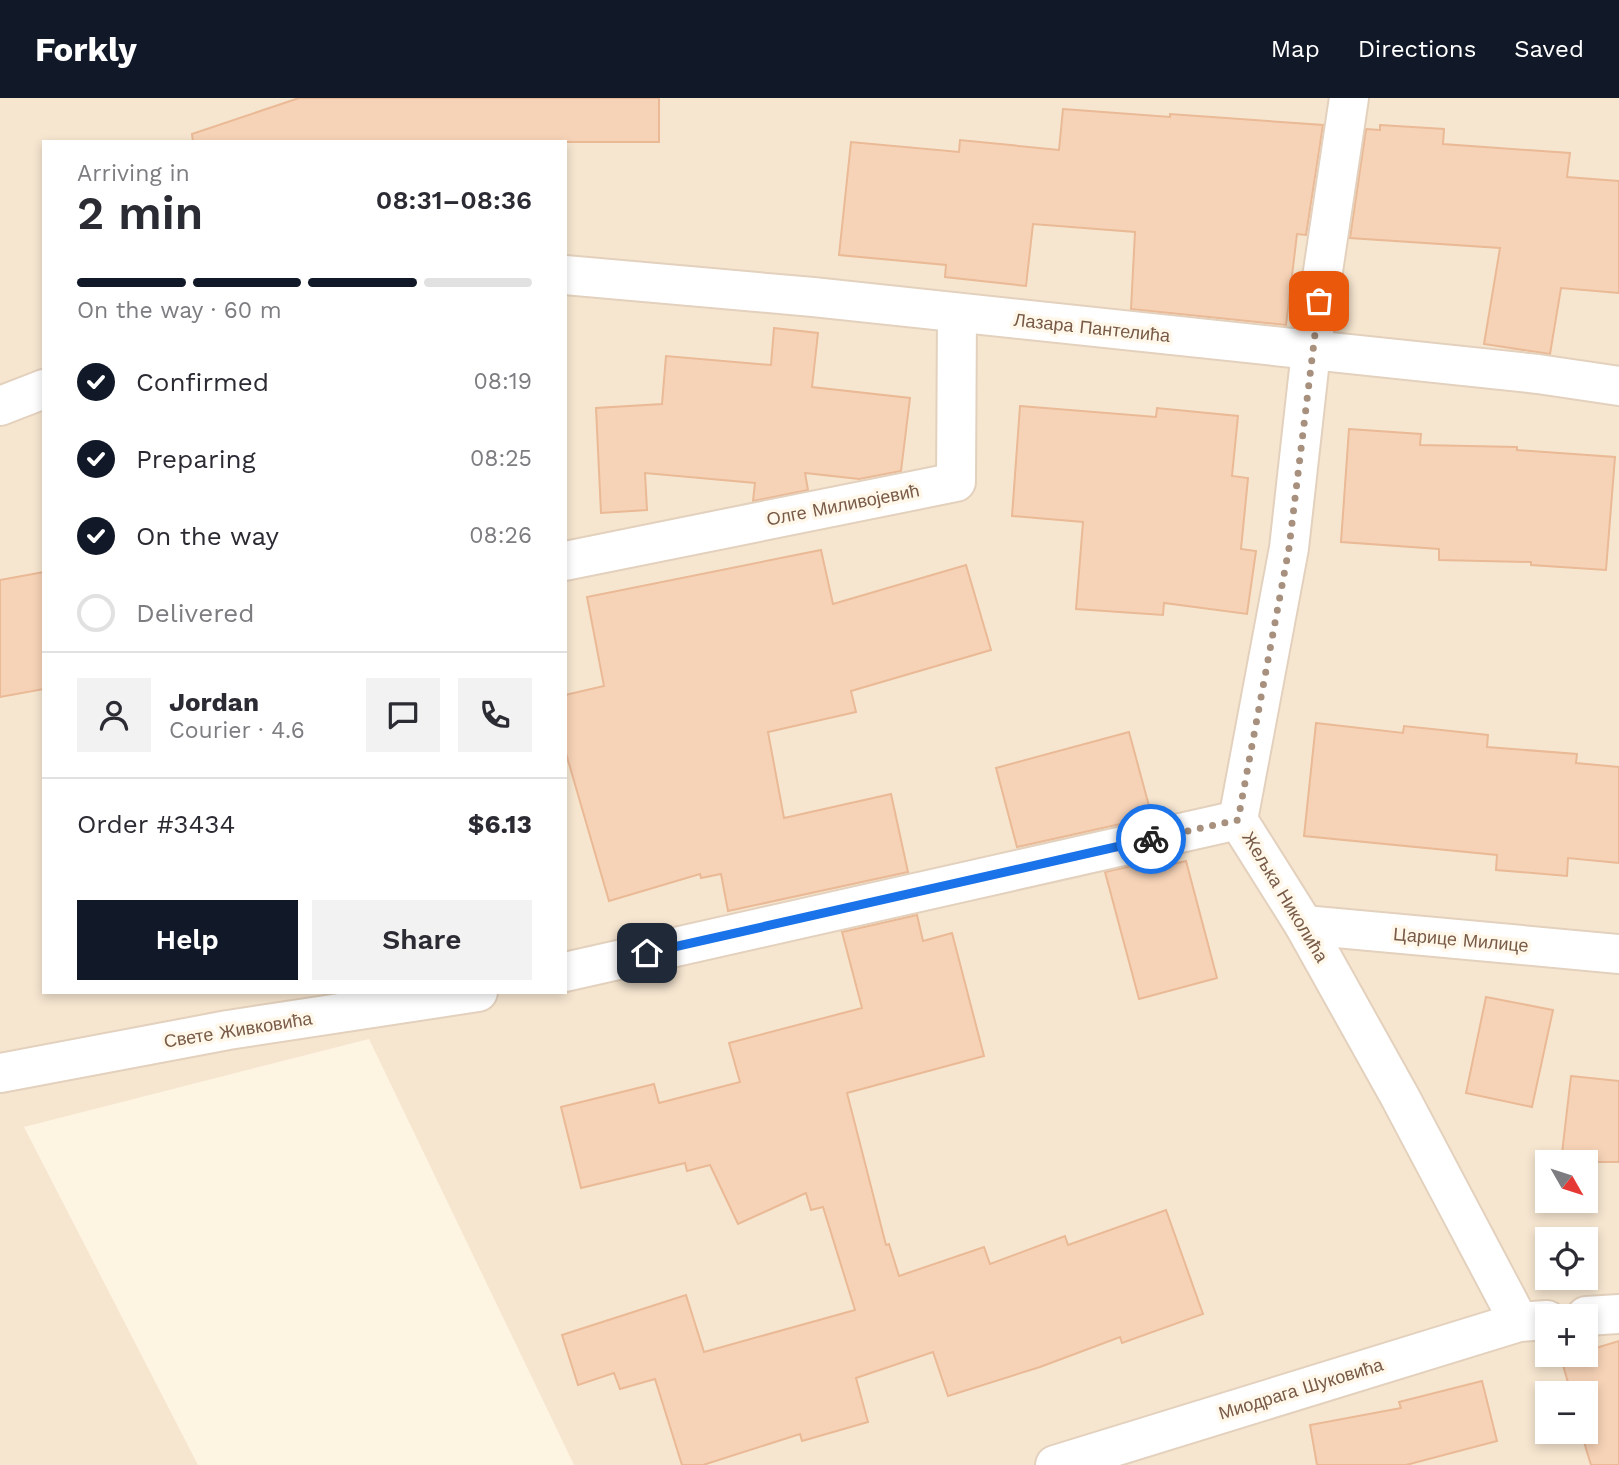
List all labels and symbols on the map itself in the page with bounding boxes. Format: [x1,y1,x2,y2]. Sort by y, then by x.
pin [1289,271,1349,331]
street label: Лазара Пантелића [1013,309,1172,346]
street label: Олге Миливојевић [765,479,921,530]
courier [1116,804,1186,874]
street label: Жељка Николића [1238,828,1333,967]
pin [617,923,677,983]
street label: Царице Милице [1392,923,1530,956]
street label: Свете Живковића [162,1007,315,1052]
north arrow [1535,1150,1598,1213]
street label: Миодрага Шуковића [1216,1353,1387,1424]

